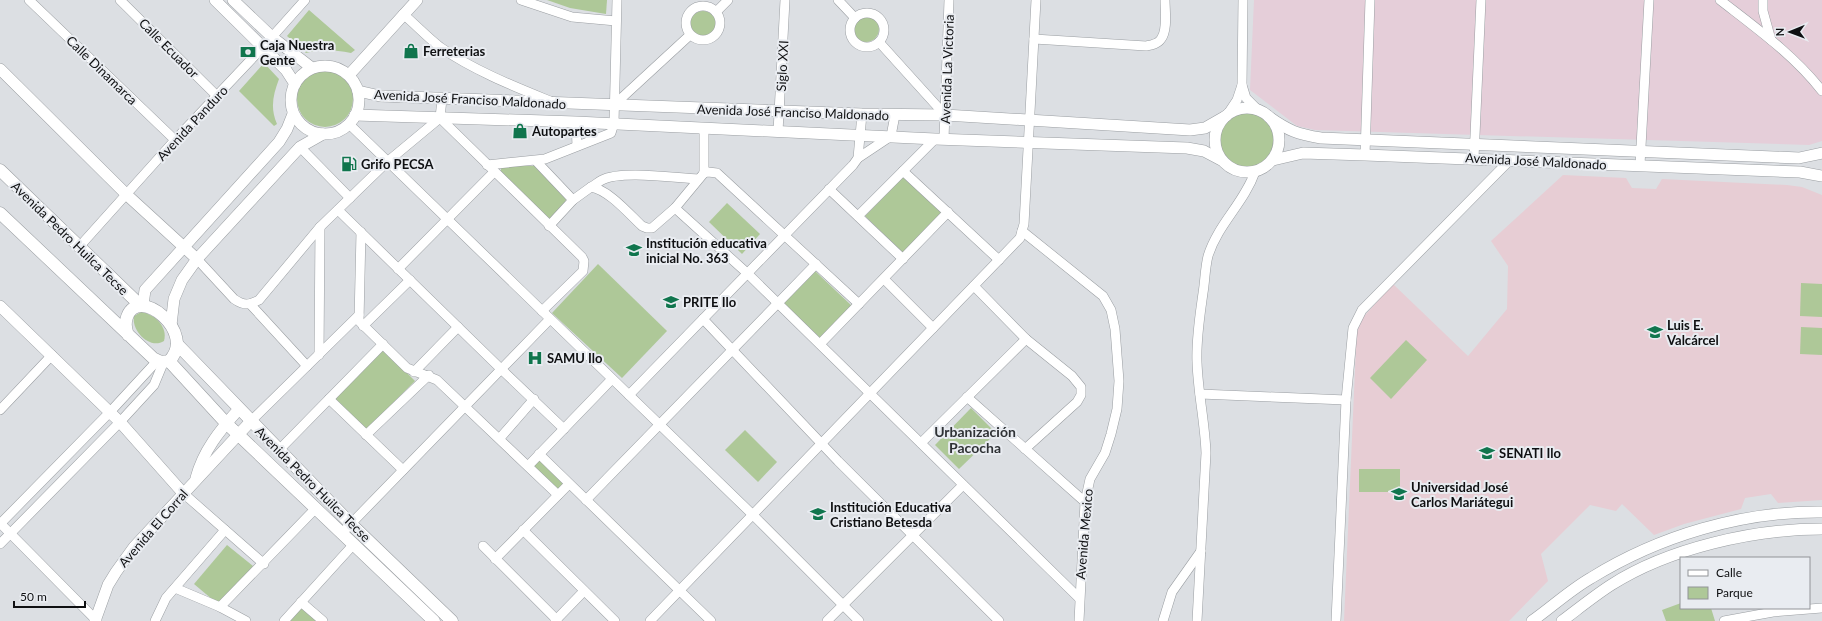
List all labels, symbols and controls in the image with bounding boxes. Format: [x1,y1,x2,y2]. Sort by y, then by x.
north arrow [1770,12,1810,52]
street label: Avenida La Victoria [937,14,957,124]
street label: Calle Ecuador [136,15,202,81]
text: N [1773,28,1786,37]
street label: Calle Dinamarca [63,32,141,108]
place label: Caja Nuestra Gente [260,37,334,68]
street label: Siglo XXI [773,40,791,92]
shop icon: Ferreterias [402,42,420,60]
bank icon: Caja Nuestra Gente [239,43,257,61]
place label: Ferreterias [423,43,486,59]
street label: Avenida Panduro [153,82,231,164]
street label: Avenida José Franciso Maldonado [374,86,566,112]
street label: Avenida José Franciso Maldonado [697,101,889,123]
shop icon: Autopartes [511,122,529,140]
place label: Autopartes [531,123,597,139]
street label: Avenida José Maldonado [1465,149,1607,173]
fuel station icon: Grifo PECSA [340,155,358,173]
place label: Grifo PECSA [361,156,434,172]
street label: Avenida Pedro Huilca Tecse [8,178,132,298]
place label: Institución educativa inicial No. 363 [646,235,767,266]
school or university icon: Institución educativa inicial No. 363 [625,241,643,259]
school or university icon: PRITE Ilo [662,293,680,311]
place label: PRITE Ilo [683,294,737,310]
place label: Luis E. Valcárcel [1666,317,1719,348]
school or university icon: Luis E. Valcárcel [1646,323,1664,341]
hospital icon: SAMU Ilo [526,349,544,367]
place label: SAMU Ilo [547,350,603,366]
street label: Avenida Pedro Huilca Tecse [252,423,374,545]
district label: Urbanización Pacocha [934,423,1016,456]
school or university icon: SENATI Ilo [1478,444,1496,462]
place label: SENATI Ilo [1499,445,1562,461]
place label: Universidad José Carlos Mariátegui [1411,479,1513,510]
school or university icon: Universidad José Carlos Mariátegui [1390,485,1408,503]
street label: Avenida El Corral [115,486,191,570]
street label: Avenida Mexico [1072,488,1096,580]
place label: Institución Educativa Cristiano Betesda [830,499,951,530]
school or university icon: Institución Educativa Cristiano Betesda [809,505,827,523]
legend [1680,557,1810,609]
text: Calle [1716,565,1742,580]
scale bar [14,583,85,609]
text: Parque [1716,585,1753,600]
text: 50 m [20,589,47,604]

